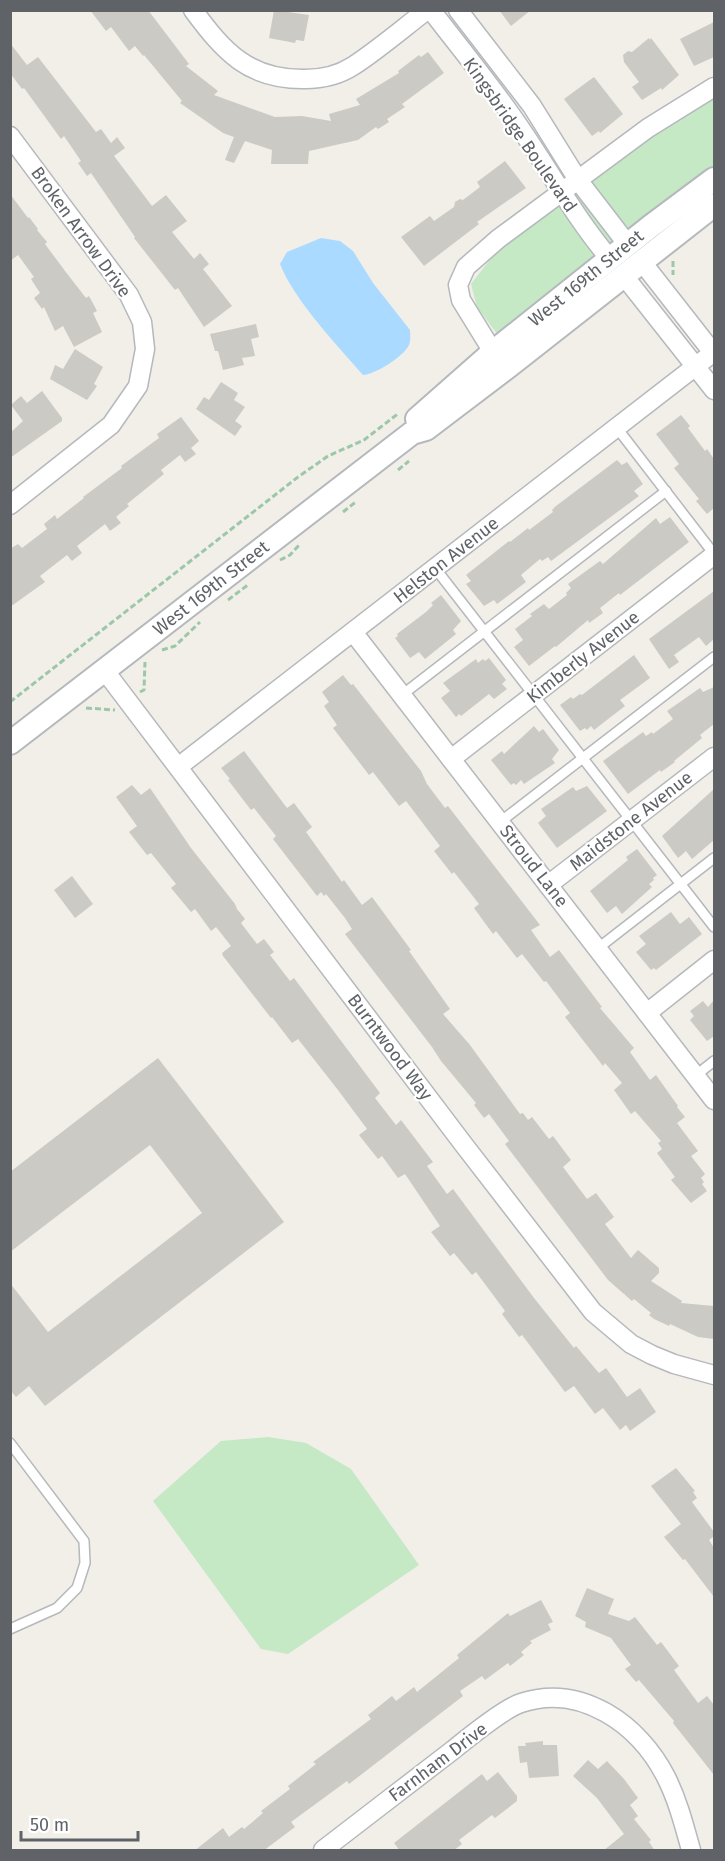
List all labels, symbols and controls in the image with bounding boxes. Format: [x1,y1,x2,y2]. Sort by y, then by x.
street label: Kingsbridge Boulevard [458,54,582,216]
street label: Broken Arrow Drive [26,162,136,302]
street label: West 169th Street [524,225,648,331]
street label: Helston Avenue [389,512,503,608]
street label: West 169th Street [149,535,274,640]
street label: Kimberly Avenue [522,606,644,708]
street label: Maidstone Avenue [565,766,697,876]
street label: Stroud Lane [495,821,573,911]
street label: Burntwood Way [343,989,437,1105]
street label: Farnham Drive [384,1718,492,1806]
scale bar [21,1804,138,1842]
text: 50 m [30,1814,69,1836]

